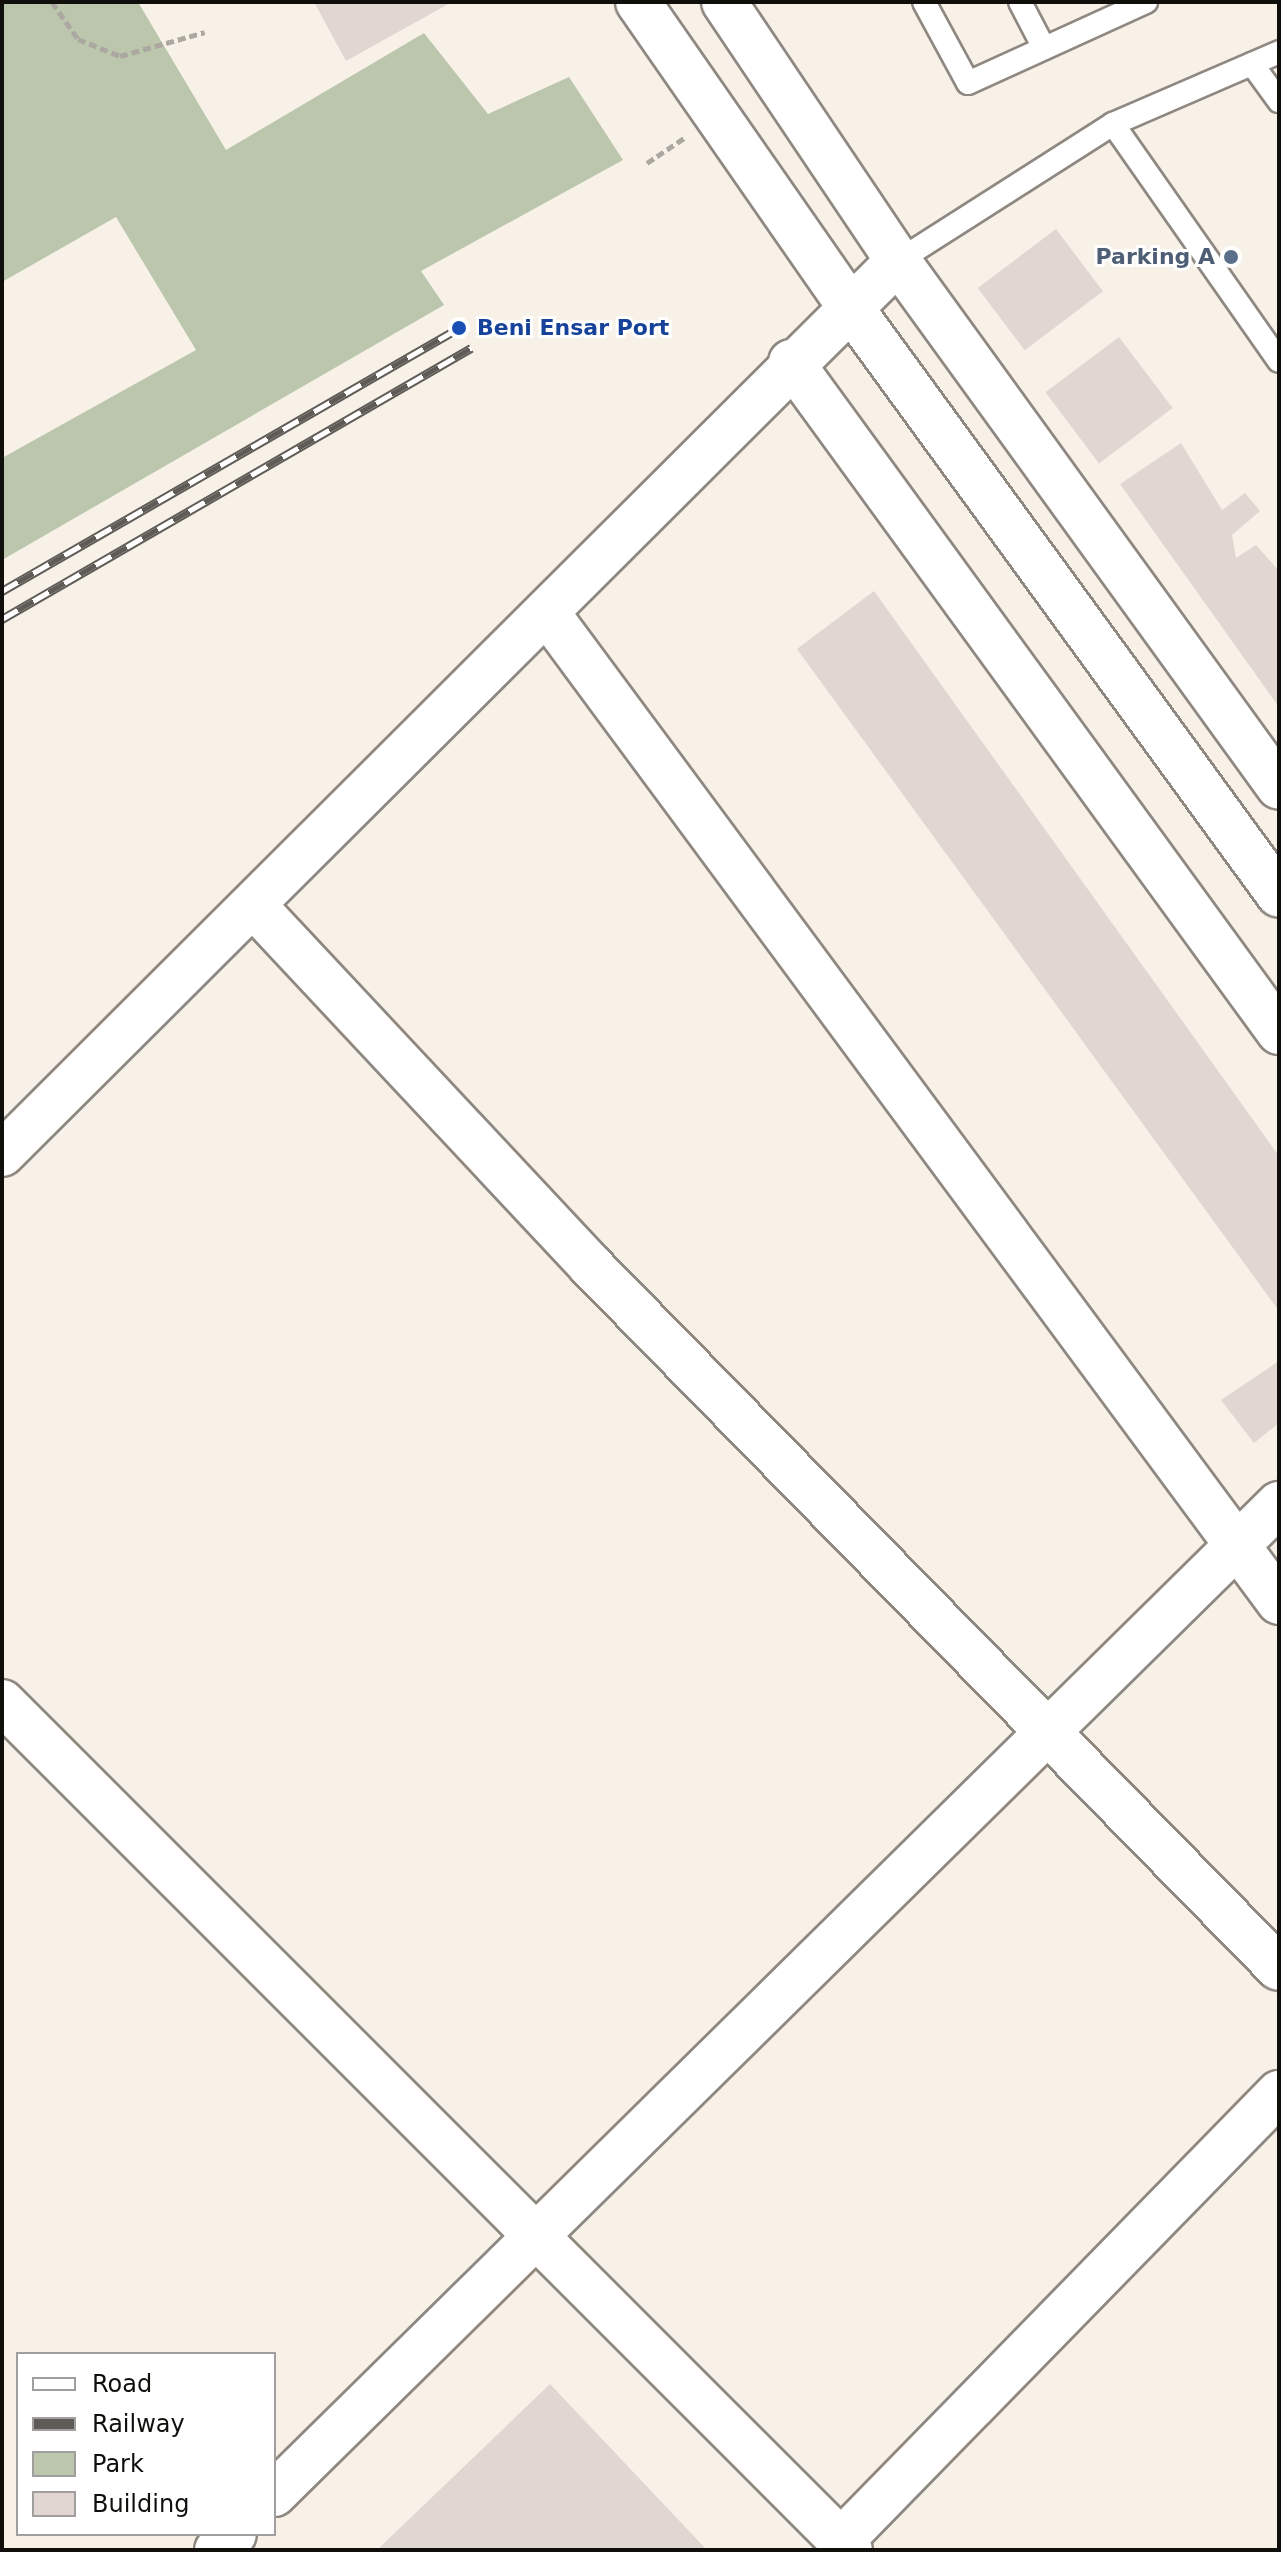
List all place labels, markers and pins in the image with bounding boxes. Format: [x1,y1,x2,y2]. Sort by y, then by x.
place label: Parking A [1096,244,1215,270]
marker: Parking A [1222,248,1240,266]
place label: Beni Ensar Port [477,315,669,341]
marker: Beni Ensar Port [448,317,470,339]

